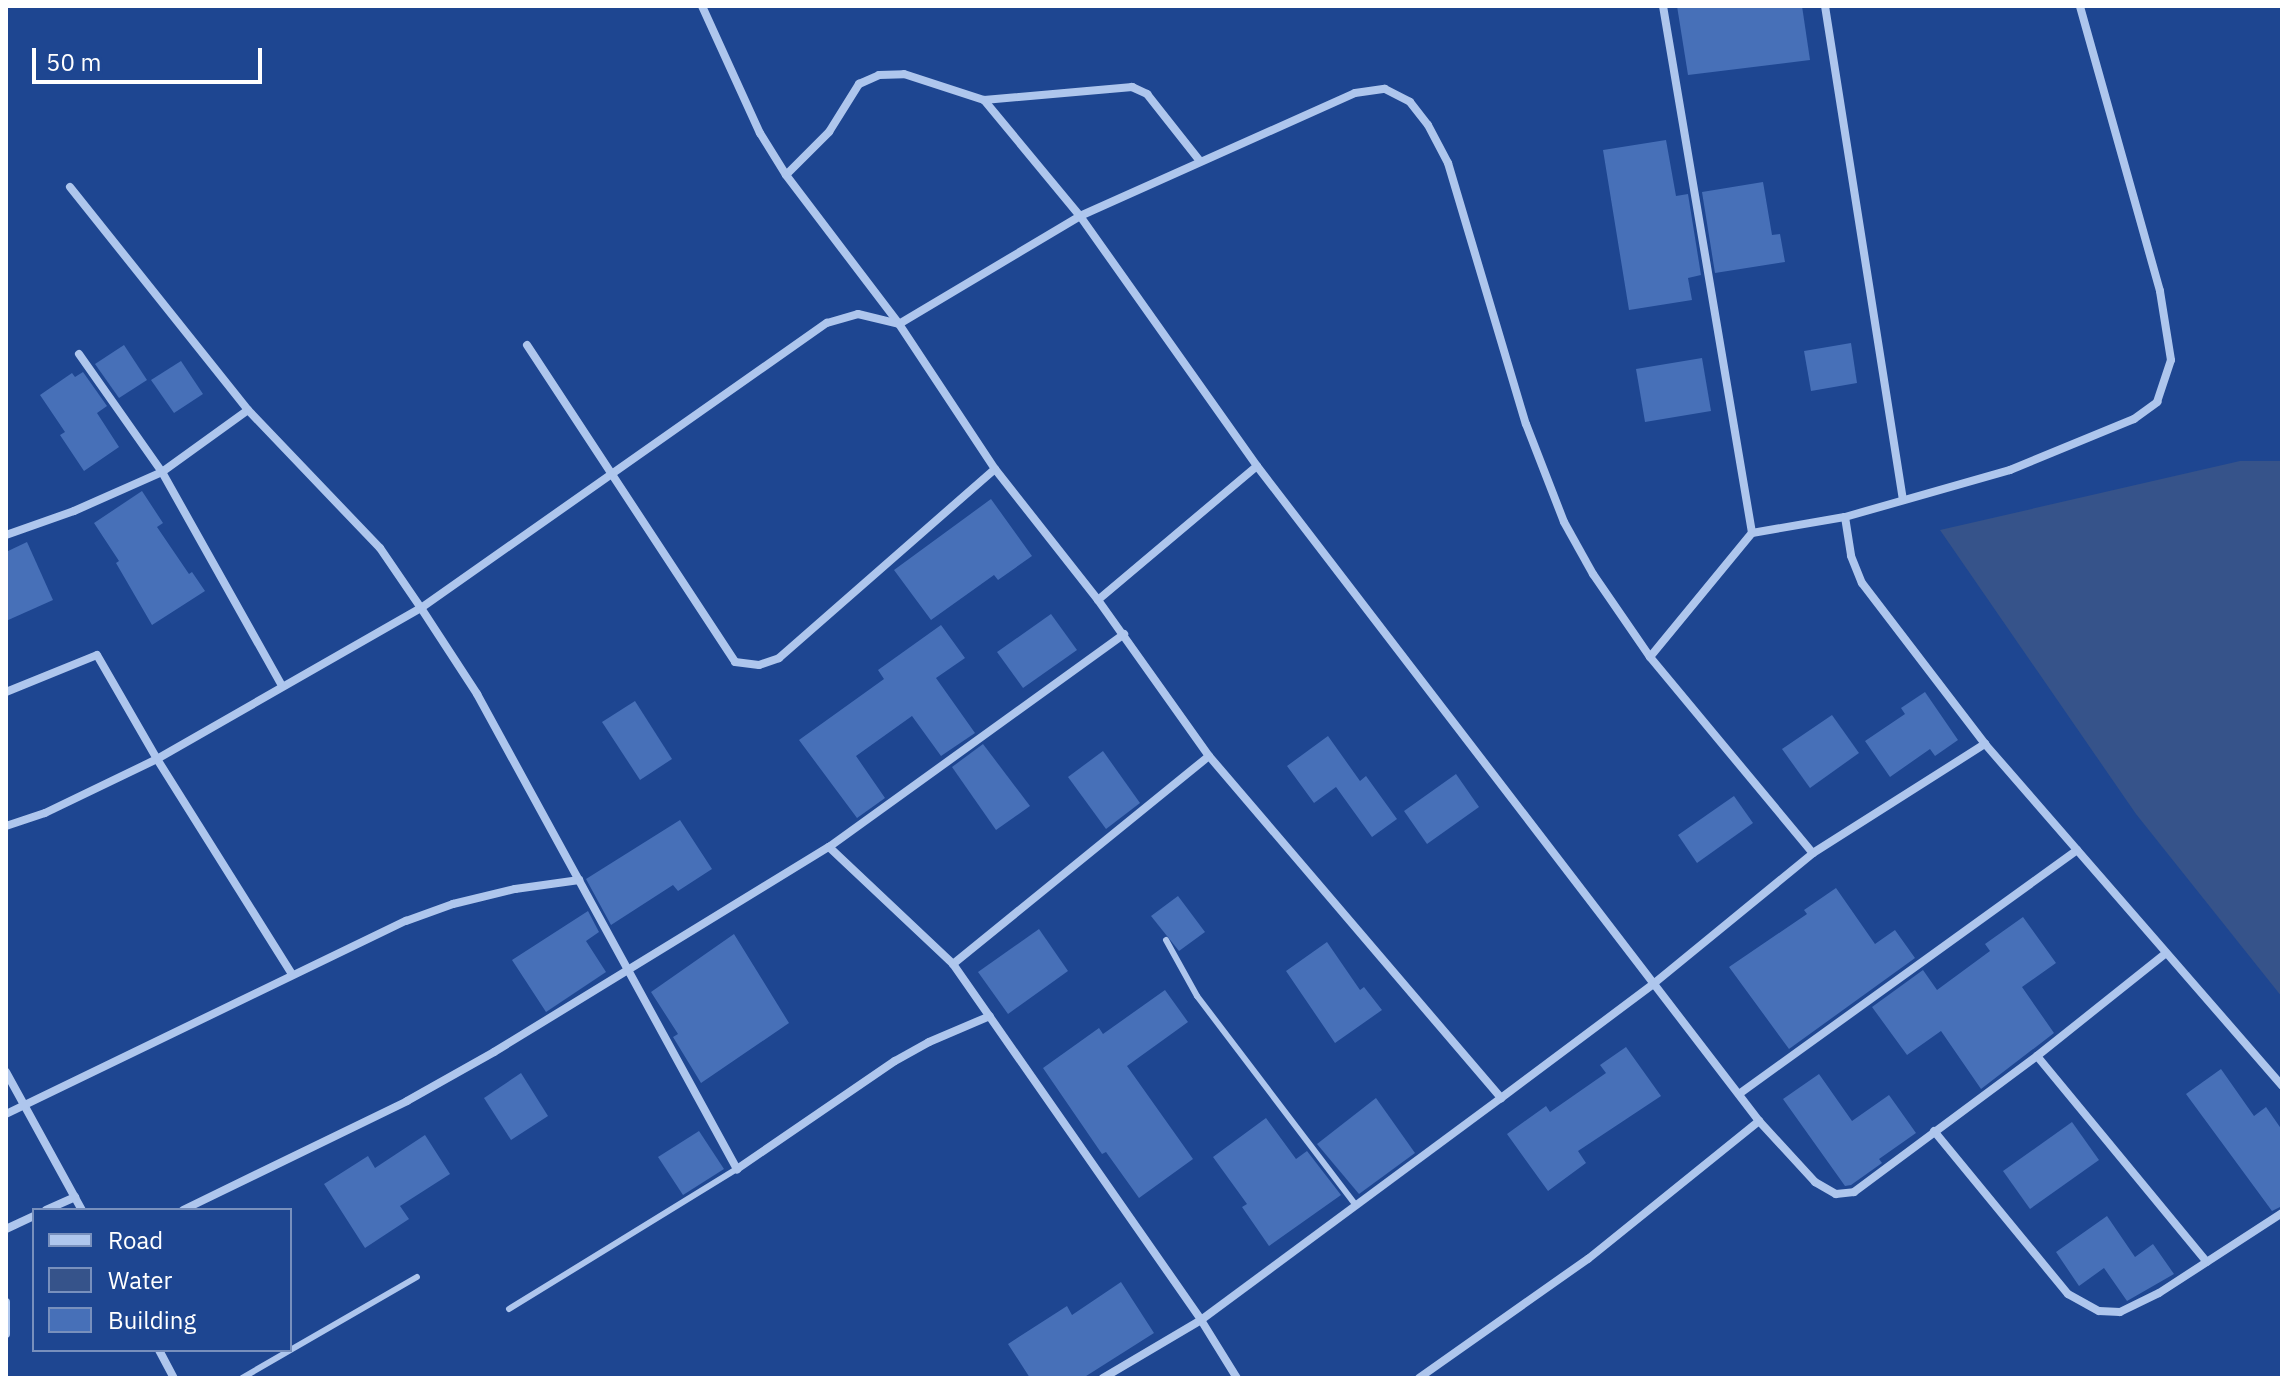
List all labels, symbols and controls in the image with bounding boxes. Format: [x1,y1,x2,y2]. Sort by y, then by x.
scale bar [36,32,266,82]
text: 50 m [46,46,101,78]
legend [32,1208,292,1352]
text: Road [108,1224,163,1256]
text: Water [108,1264,172,1296]
text: Building [108,1304,196,1336]

